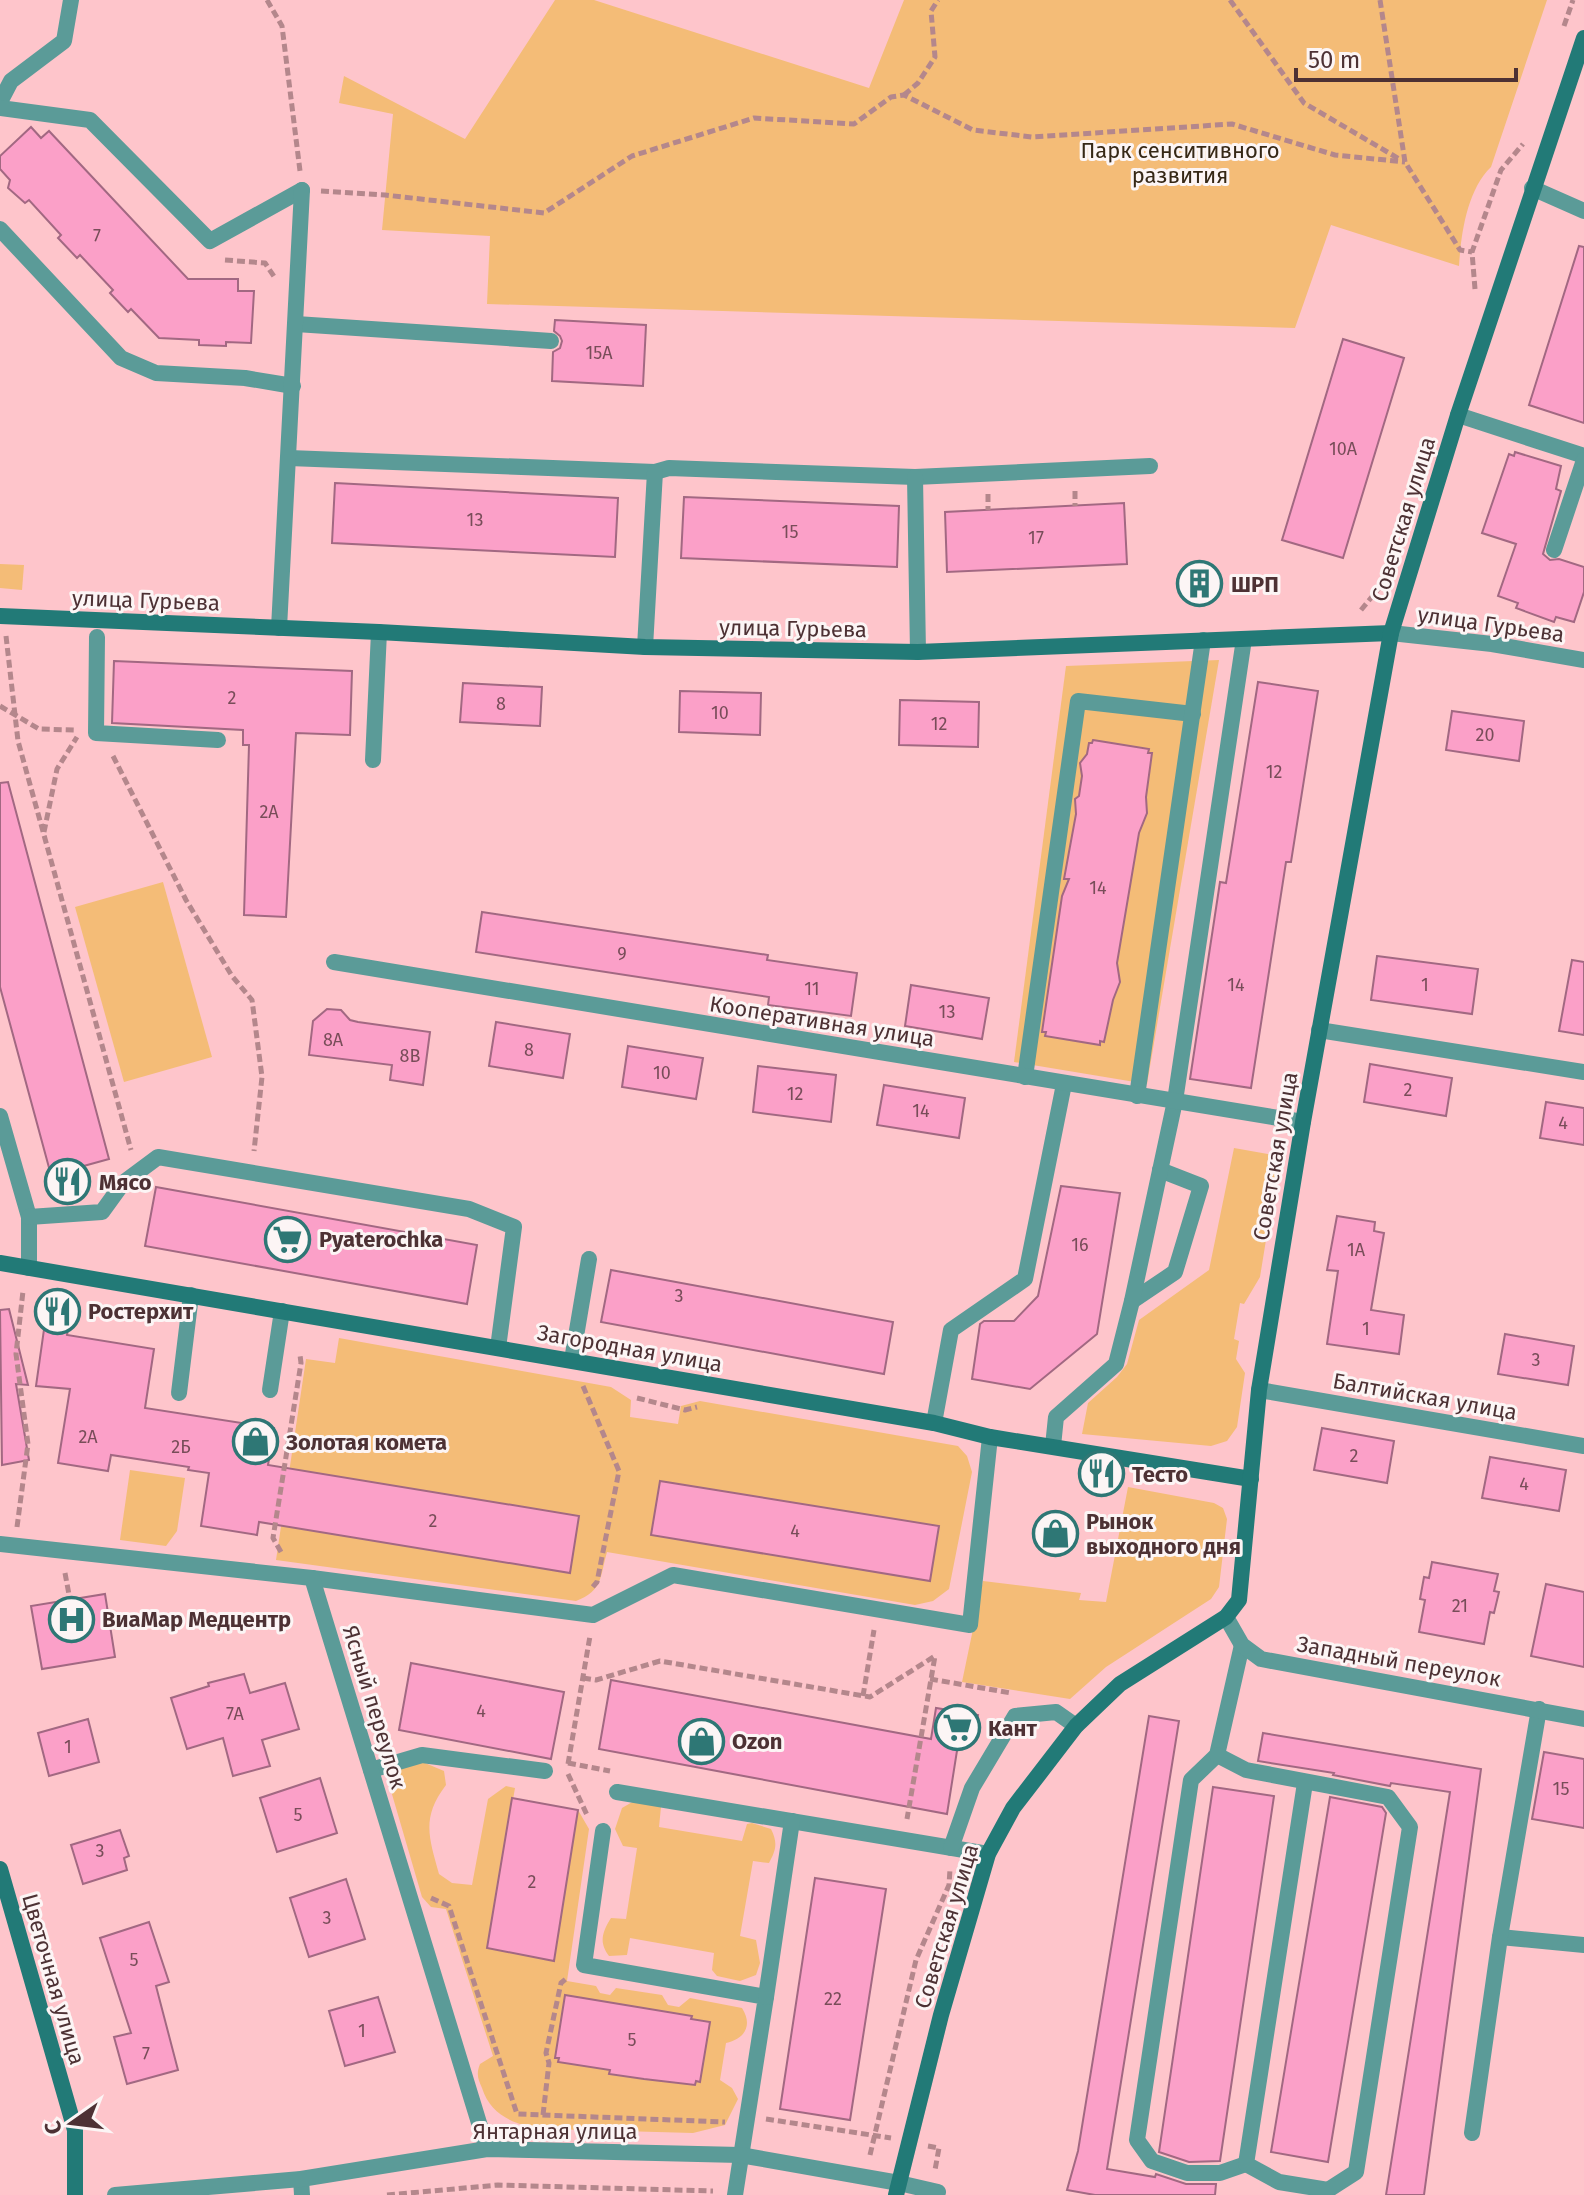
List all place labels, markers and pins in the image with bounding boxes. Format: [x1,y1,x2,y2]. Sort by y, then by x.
building icon: ШРП [1176,560,1224,608]
place label: ШРП [1231,571,1279,598]
restaurant icon: Мясо [44,1158,92,1206]
place label: Мясо [99,1169,152,1196]
supermarket icon: Pyaterochka [264,1215,312,1263]
place label: Pyaterochka [319,1226,443,1253]
restaurant icon: Ростерхит [33,1287,81,1335]
place label: Ростерхит [88,1298,194,1325]
shop icon: Золотая комета [231,1418,279,1466]
place label: Золотая комета [285,1429,447,1456]
restaurant icon: Тесто [1077,1450,1125,1498]
place label: Тесто [1132,1461,1188,1488]
place label: Рынок выходного дня [1086,1508,1241,1560]
shop icon: Рынок выходного дня [1031,1510,1079,1558]
hospital icon: ВиаМар Медцентр [47,1595,95,1643]
place label: ВиаМар Медцентр [102,1606,291,1633]
supermarket icon: Кант [933,1704,981,1752]
place label: Кант [988,1715,1037,1742]
shop icon: Ozon [677,1717,725,1765]
place label: Ozon [732,1728,782,1755]

